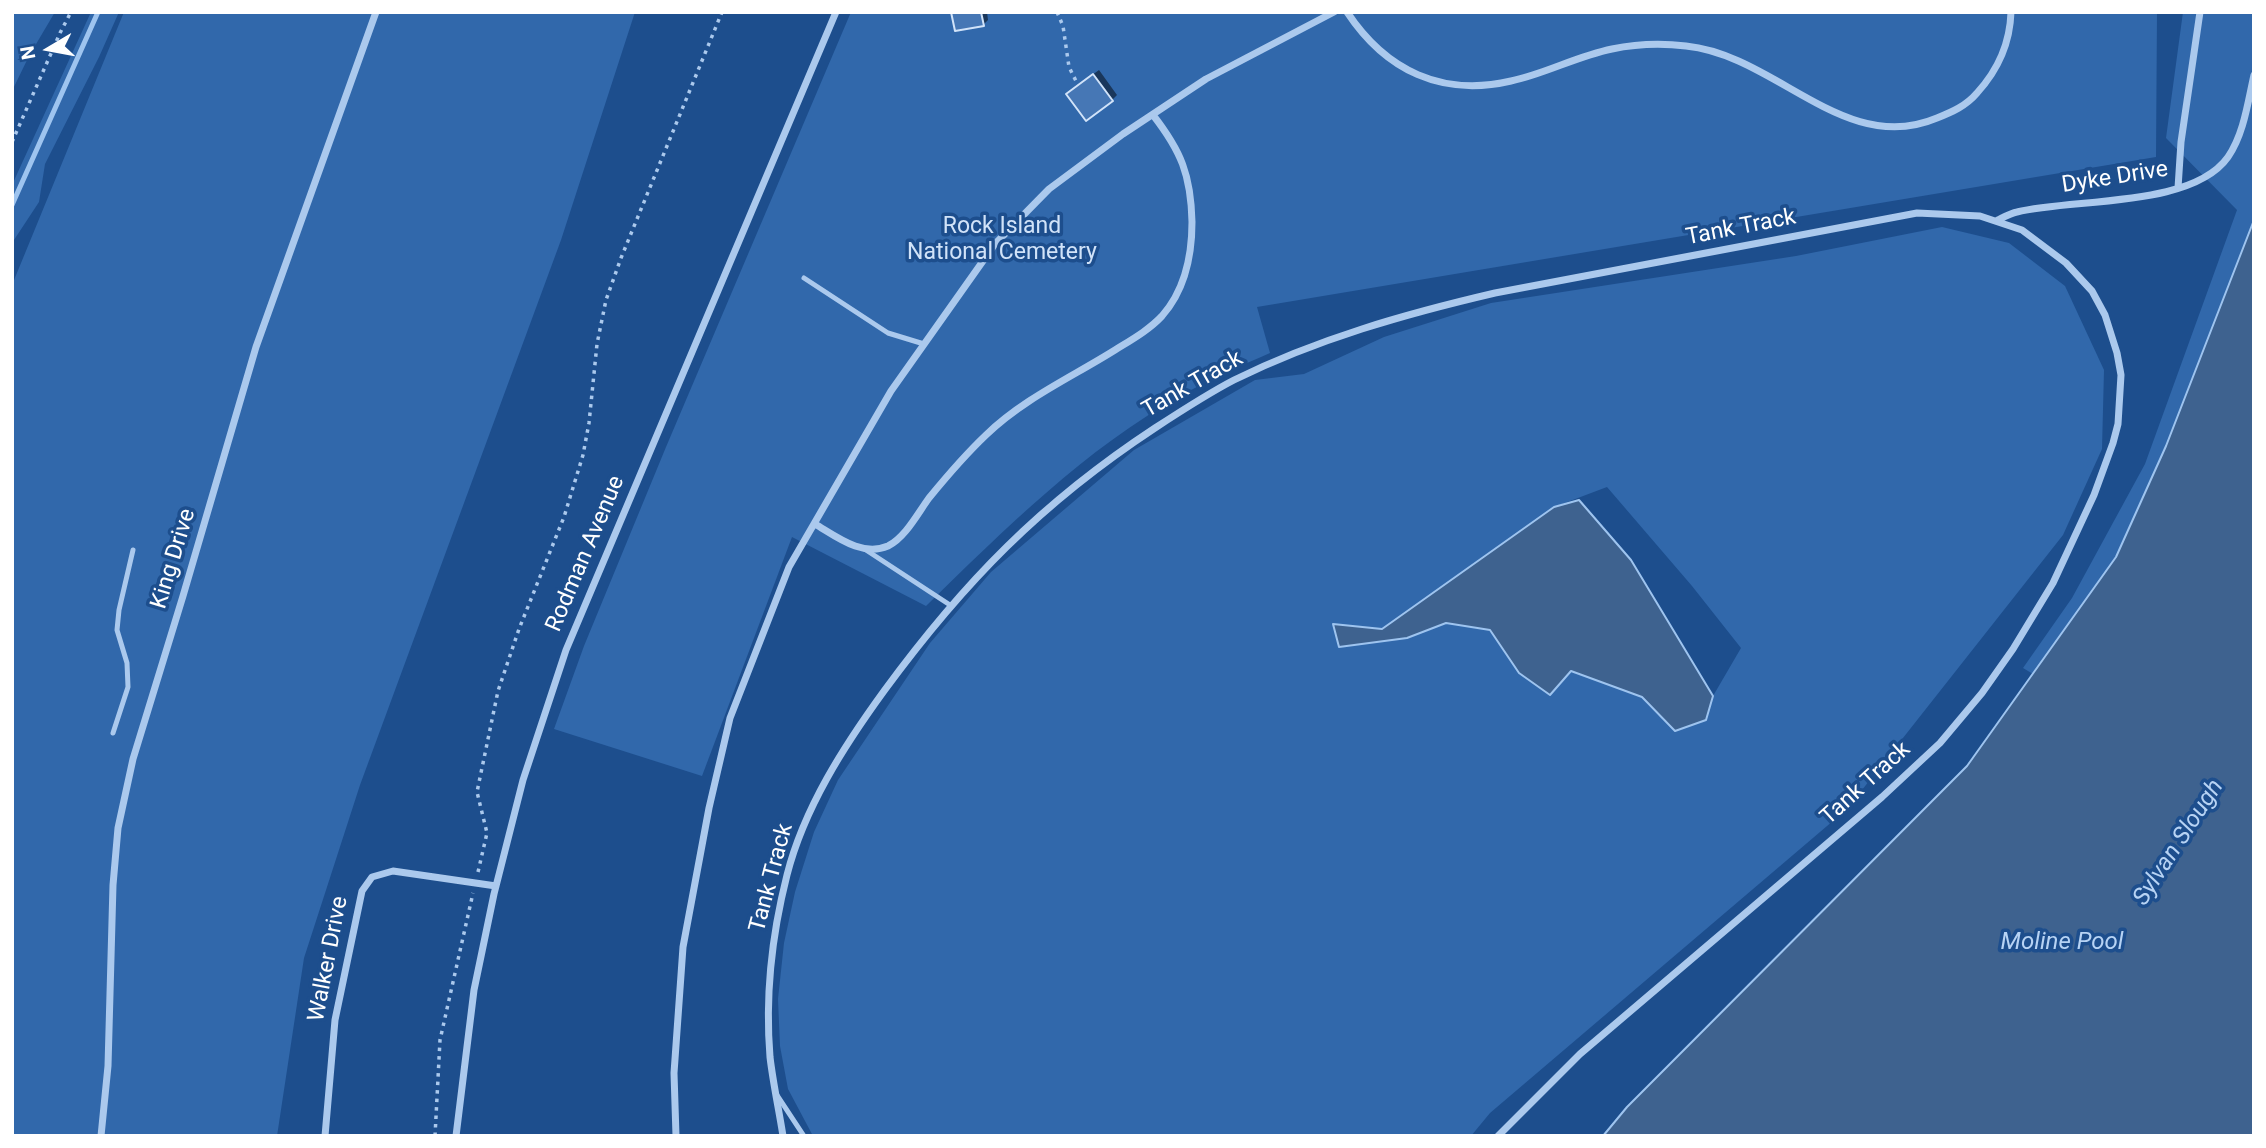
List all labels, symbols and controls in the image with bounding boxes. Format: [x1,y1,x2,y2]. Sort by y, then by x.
north arrow [14,14,84,84]
text: N [15,44,40,61]
street label: Dyke Drive [2060,156,2170,200]
street label: Tank Track [1684,204,1798,252]
park label: Rock Island National Cemetery [907,213,1097,267]
street label: Tank Track [1138,345,1248,425]
street label: Rodman Avenue [541,472,631,636]
street label: King Drive [146,506,202,612]
street label: Tank Track [1815,736,1917,832]
water label: Sylvan Slough [2128,775,2230,911]
street label: Tank Track [744,821,800,935]
street label: Walker Drive [303,894,355,1024]
water label: Moline Pool [2001,929,2123,957]

